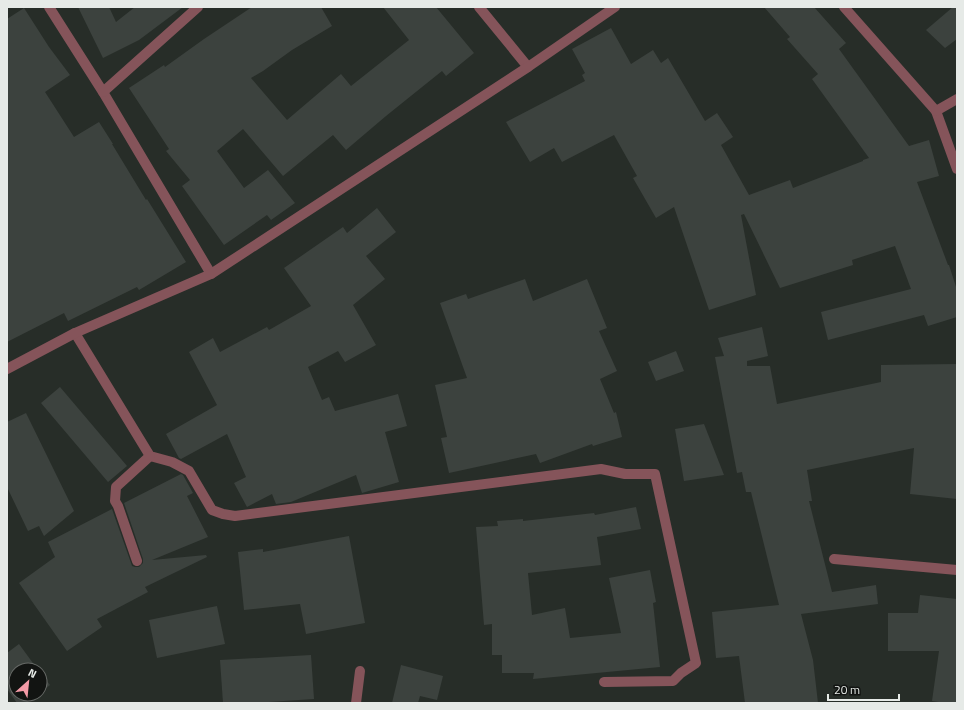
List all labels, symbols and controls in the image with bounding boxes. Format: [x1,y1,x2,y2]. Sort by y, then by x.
north arrow [8,662,48,702]
text: N [26,664,40,682]
scale bar [828,676,899,702]
text: 20 m [834,680,860,699]

